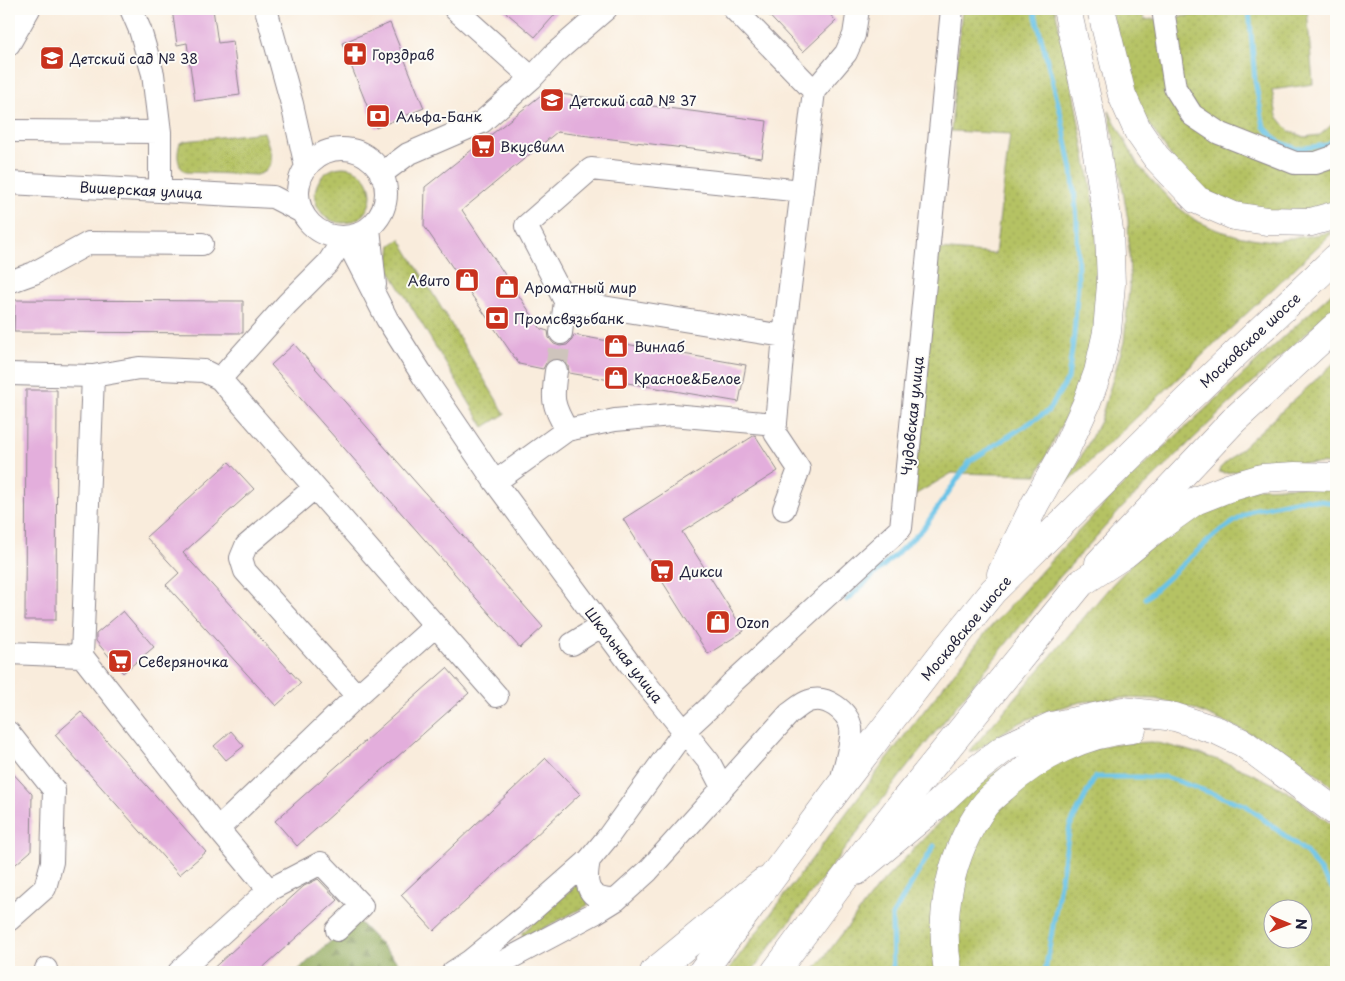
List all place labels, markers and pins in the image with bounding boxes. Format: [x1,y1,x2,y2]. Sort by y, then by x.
pharmacy icon: Горздрав [342,41,368,67]
place label: Горздрав [372,44,434,65]
school or university icon: Детский сад № 38 [39,45,65,71]
place label: Детский сад № 38 [69,48,198,69]
school or university icon: Детский сад № 37 [539,87,565,113]
place label: Детский сад № 37 [569,90,697,111]
bank icon: Альфа-Банк [365,103,391,129]
place label: Альфа-Банк [396,106,483,127]
supermarket icon: Вкусвилл [470,133,496,159]
place label: Вкусвилл [500,136,565,157]
shop icon: Авито [454,267,480,293]
place label: Авито [408,270,450,291]
shop icon: Ароматный мир [494,274,520,300]
place label: Ароматный мир [524,277,637,298]
bank icon: Промсвязьбанк [484,305,510,331]
place label: Промсвязьбанк [514,308,625,329]
shop icon: Винлаб [603,333,629,359]
place label: Винлаб [634,336,685,357]
shop icon: Красное&Белое [603,365,629,391]
place label: Красное&Белое [634,368,741,389]
supermarket icon: Дикси [649,558,675,584]
place label: Дикси [679,561,723,582]
shop icon: Ozon [705,609,731,635]
place label: Ozon [736,612,769,633]
supermarket icon: Северяночка [107,648,133,674]
place label: Северяночка [138,651,229,672]

